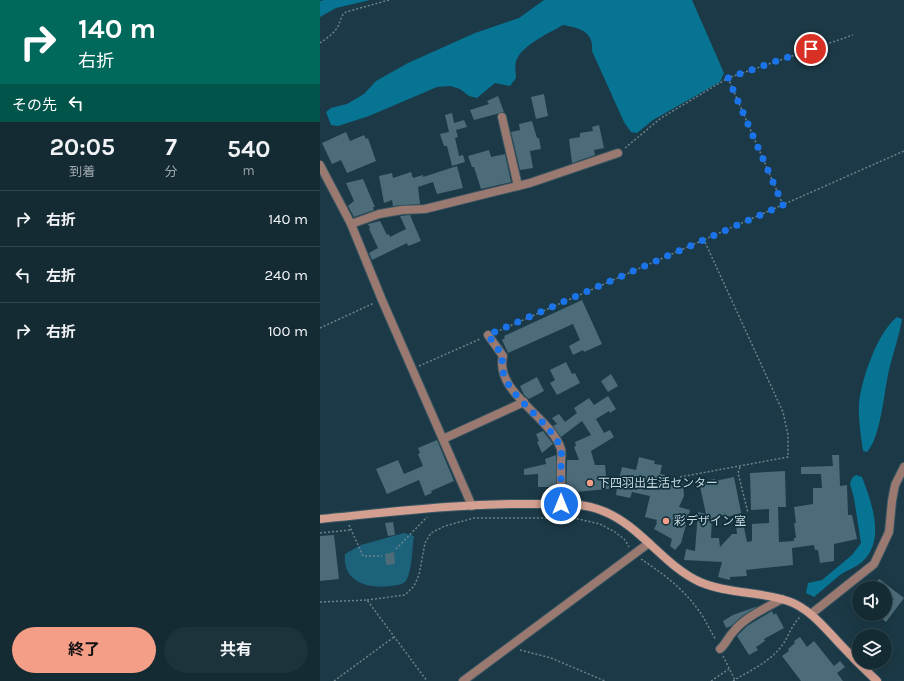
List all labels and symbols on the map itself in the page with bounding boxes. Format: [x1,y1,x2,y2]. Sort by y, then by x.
pin [794,32,828,66]
place label: 下四羽出生活センター [598,476,718,490]
marker: 下四羽出生活センター [585,478,595,488]
position arrow [540,483,582,525]
place label: 彩デザイン室 [674,514,746,528]
marker: 彩デザイン室 [661,516,671,526]

